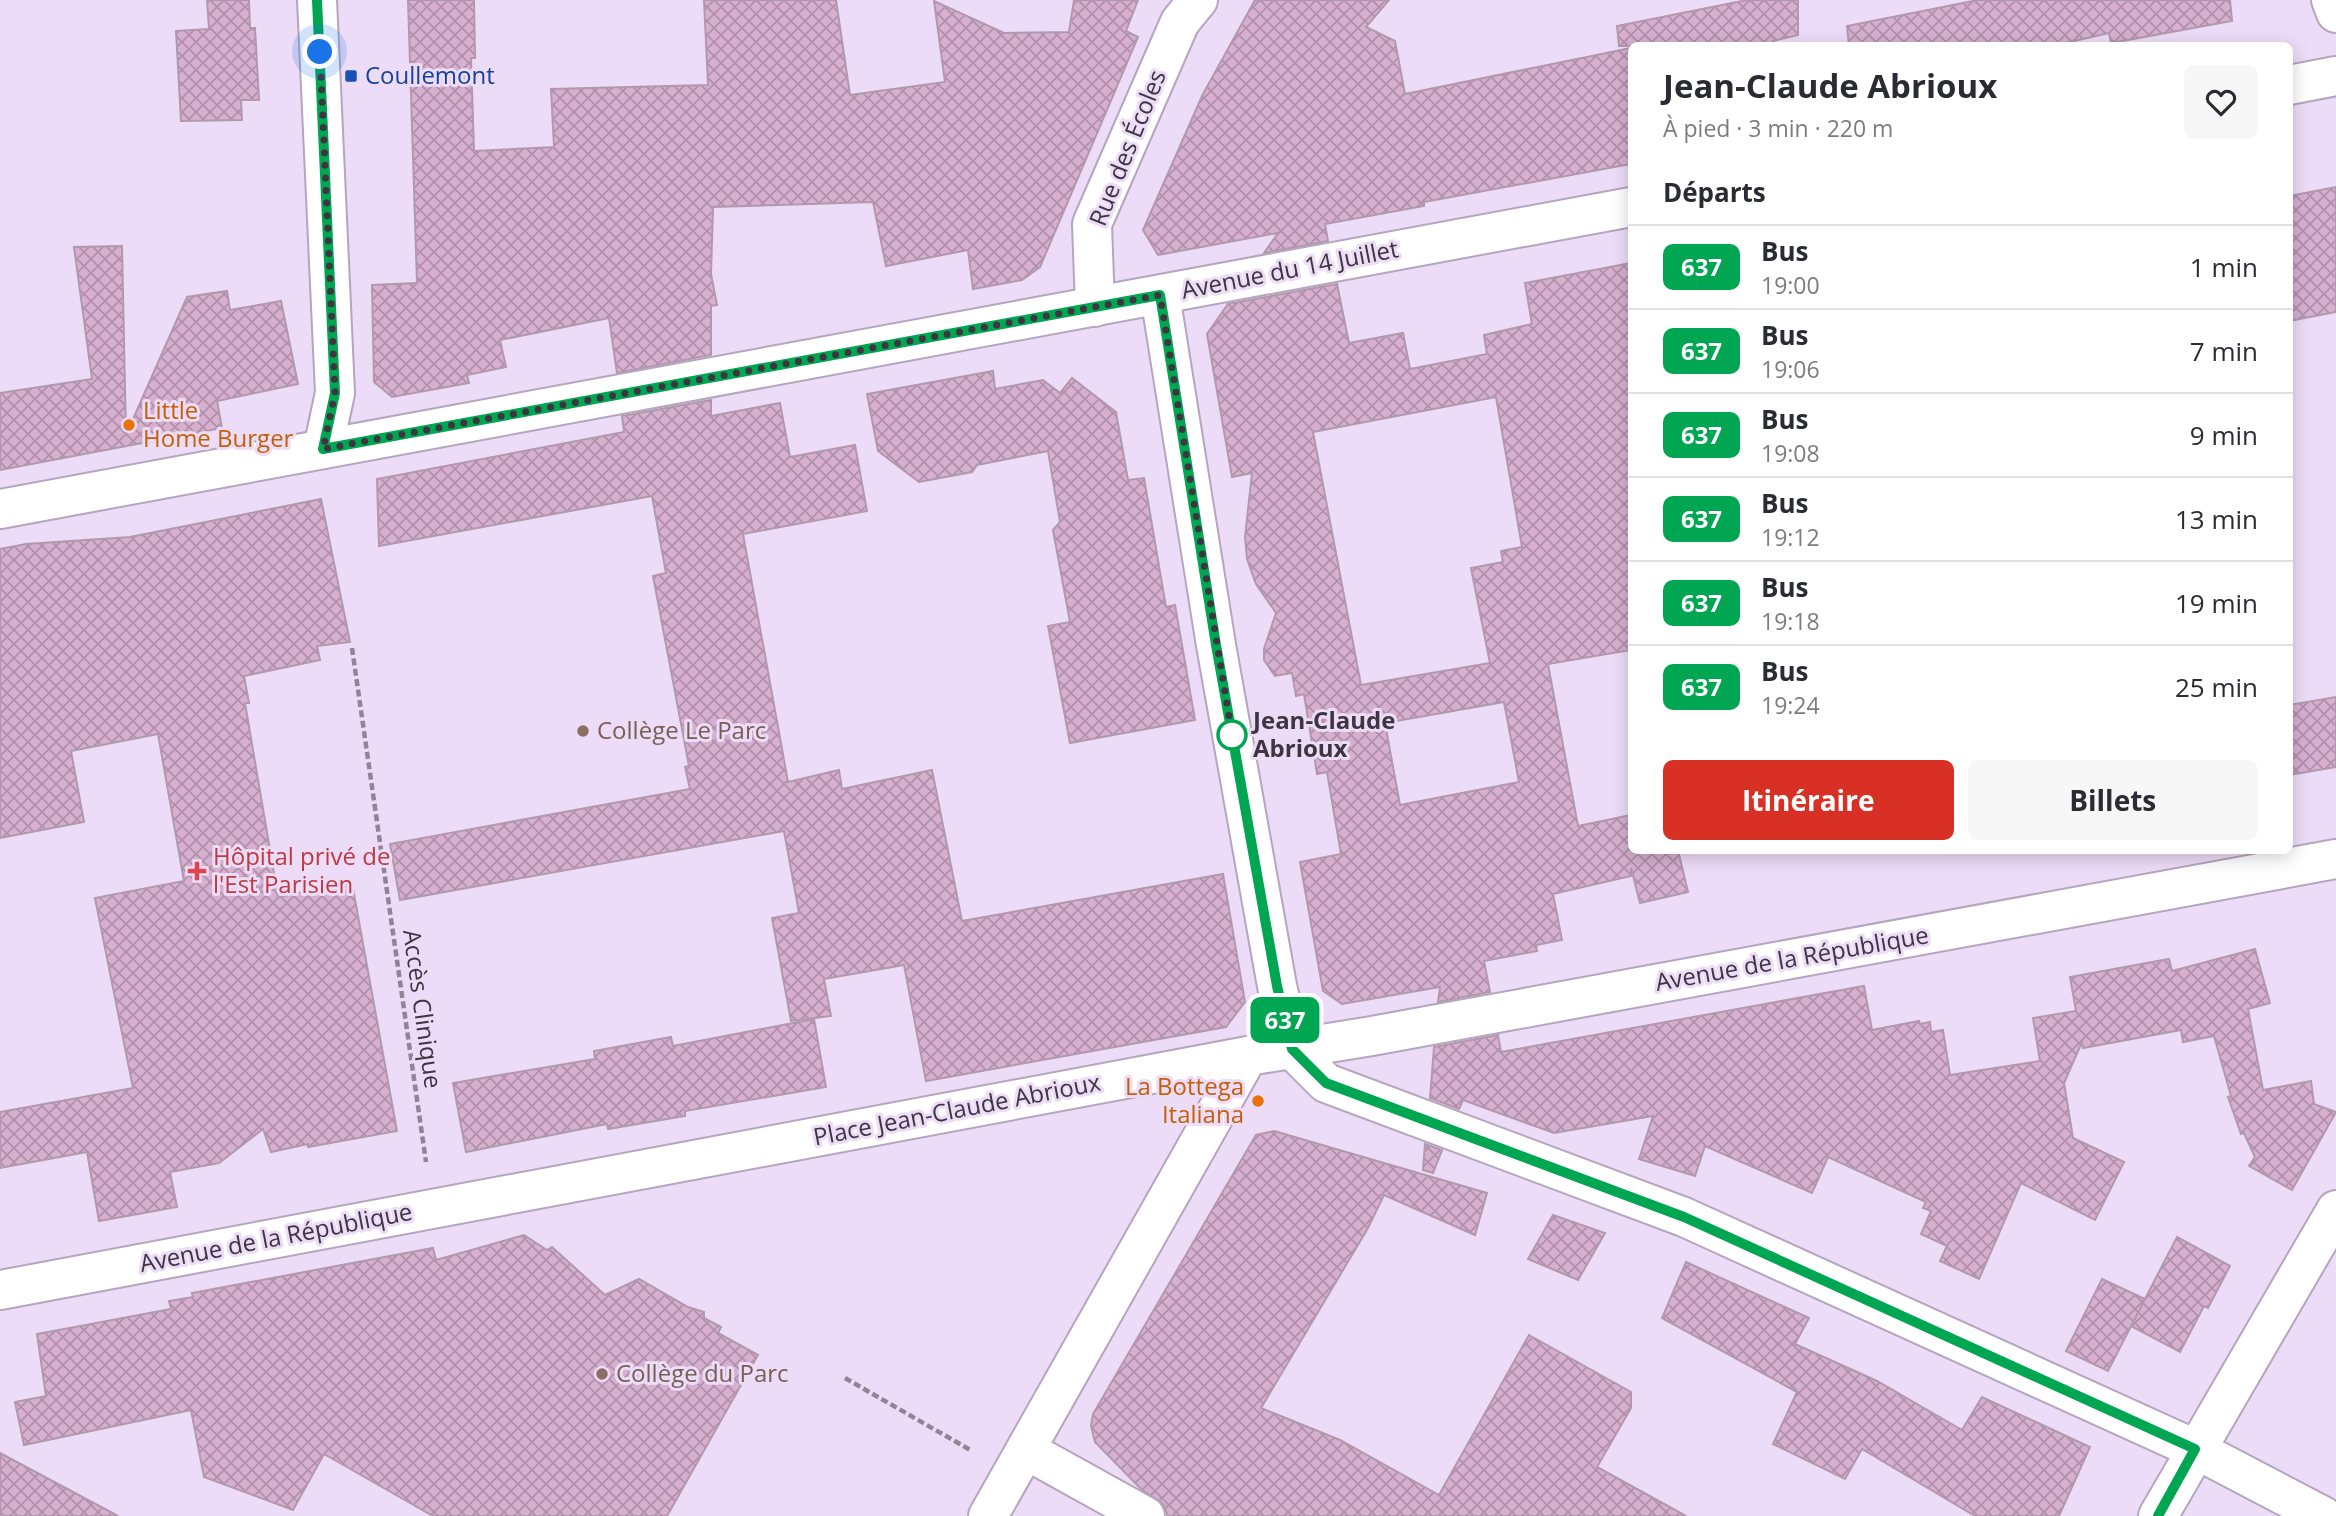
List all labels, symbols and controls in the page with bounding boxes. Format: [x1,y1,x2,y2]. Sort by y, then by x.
your location [302,34,337,69]
place label: Coullemont [365,58,495,91]
text: Jean-Claude Abrioux [1663,63,1997,108]
street label: Rue des Écoles [1080,65,1173,230]
button: heart [2184,65,2258,139]
marker: Coullemont [343,68,359,84]
text: À pied · 3 min · 220 m [1663,112,1893,144]
text: Départs [1663,174,1766,210]
street label: Avenue du 14 Juillet [1178,231,1401,306]
text: Bus [1761,233,1808,269]
text: 1 min [2190,249,2258,285]
text: 637 [1681,250,1722,283]
text: 19:00 [1761,269,1820,301]
text: Bus [1761,317,1808,353]
text: 7 min [2190,333,2258,369]
text: 637 [1681,334,1722,367]
text: 19:06 [1761,353,1820,385]
place label: Little Home Burger [143,393,294,454]
text: Bus [1761,401,1808,437]
marker: Little Home Burger [121,417,137,433]
text: 9 min [2190,417,2258,453]
text: 637 [1681,418,1722,451]
text: 19:08 [1761,437,1820,469]
text: Bus [1761,485,1808,521]
text: 13 min [2175,501,2258,537]
text: 637 [1681,502,1722,535]
text: 19:12 [1761,521,1820,553]
text: Bus [1761,569,1808,605]
text: 19 min [2175,585,2258,621]
text: 637 [1681,586,1722,619]
text: 19:18 [1761,605,1820,637]
text: Bus [1761,653,1808,689]
text: 25 min [2175,669,2258,705]
text: 637 [1681,670,1722,703]
text: 19:24 [1761,689,1820,721]
place label: Jean-Claude Abrioux [1251,703,1395,764]
place label: Collège Le Parc [597,713,766,746]
marker: Jean-Claude Abrioux [1217,720,1247,750]
marker: Collège Le Parc [575,723,591,739]
button: Itinéraire [1663,760,1954,840]
button: Billets [1968,760,2258,840]
place label: Hôpital privé de l'Est Parisien [213,839,390,900]
marker: Hôpital privé de l'Est Parisien [187,861,207,881]
street label: Avenue de la République [1652,917,1931,998]
street label: Accès Clinique [396,927,451,1090]
line badge: 637 [1245,997,1325,1043]
text: 637 [1264,1003,1306,1036]
street label: Place Jean-Claude Abrioux [810,1064,1104,1153]
place label: La Bottega Italiana [1125,1069,1244,1130]
marker: La Bottega Italiana [1250,1093,1266,1109]
street label: Avenue de la République [137,1194,415,1279]
place label: Collège du Parc [616,1356,789,1389]
marker: Collège du Parc [594,1366,610,1382]

